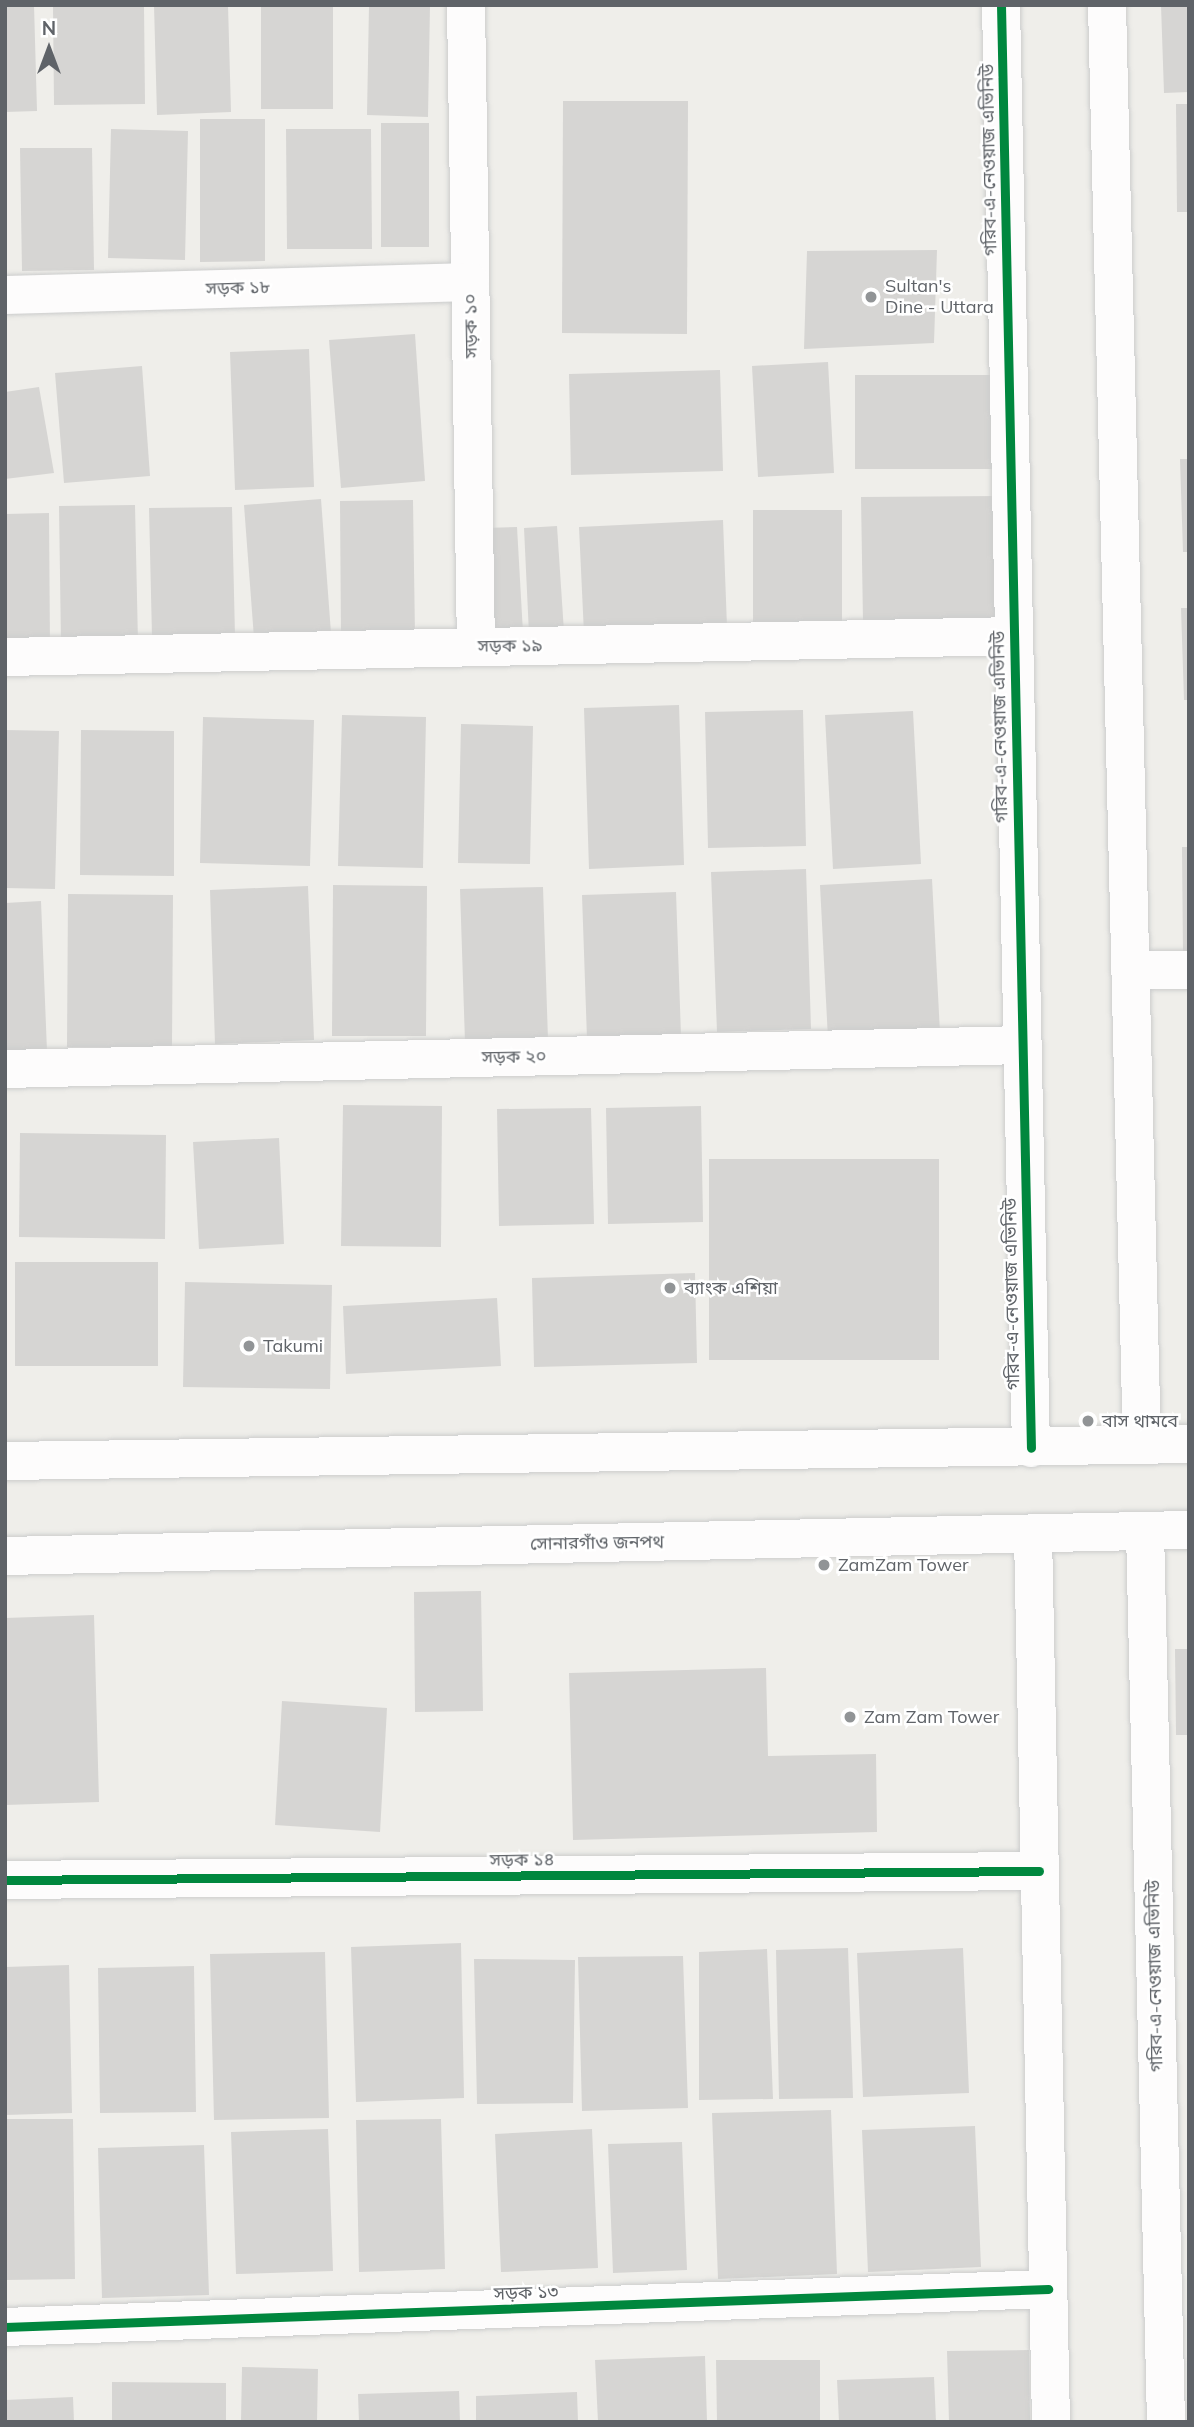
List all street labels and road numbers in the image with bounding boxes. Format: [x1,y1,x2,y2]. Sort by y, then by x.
street label: গরিব-এ-নেওয়াজ এভিনিউ [977,64,1001,256]
street label: সড়ক ১৮ [205,276,271,300]
street label: সড়ক ১০ [460,294,482,358]
street label: গরিব-এ-নেওয়াজ এভিনিউ [988,631,1012,823]
street label: সড়ক ১৯ [478,635,542,657]
street label: সড়ক ২০ [482,1046,546,1068]
street label: গরিব-এ-নেওয়াজ এভিনিউ [1000,1198,1024,1390]
street label: সোনারগাঁও জনপথ [530,1531,664,1555]
street label: সড়ক ১৪ [490,1849,554,1871]
street label: গরিব-এ-নেওয়াজ এভিনিউ [1143,1880,1167,2072]
street label: সড়ক ১৩ [493,2281,559,2305]

